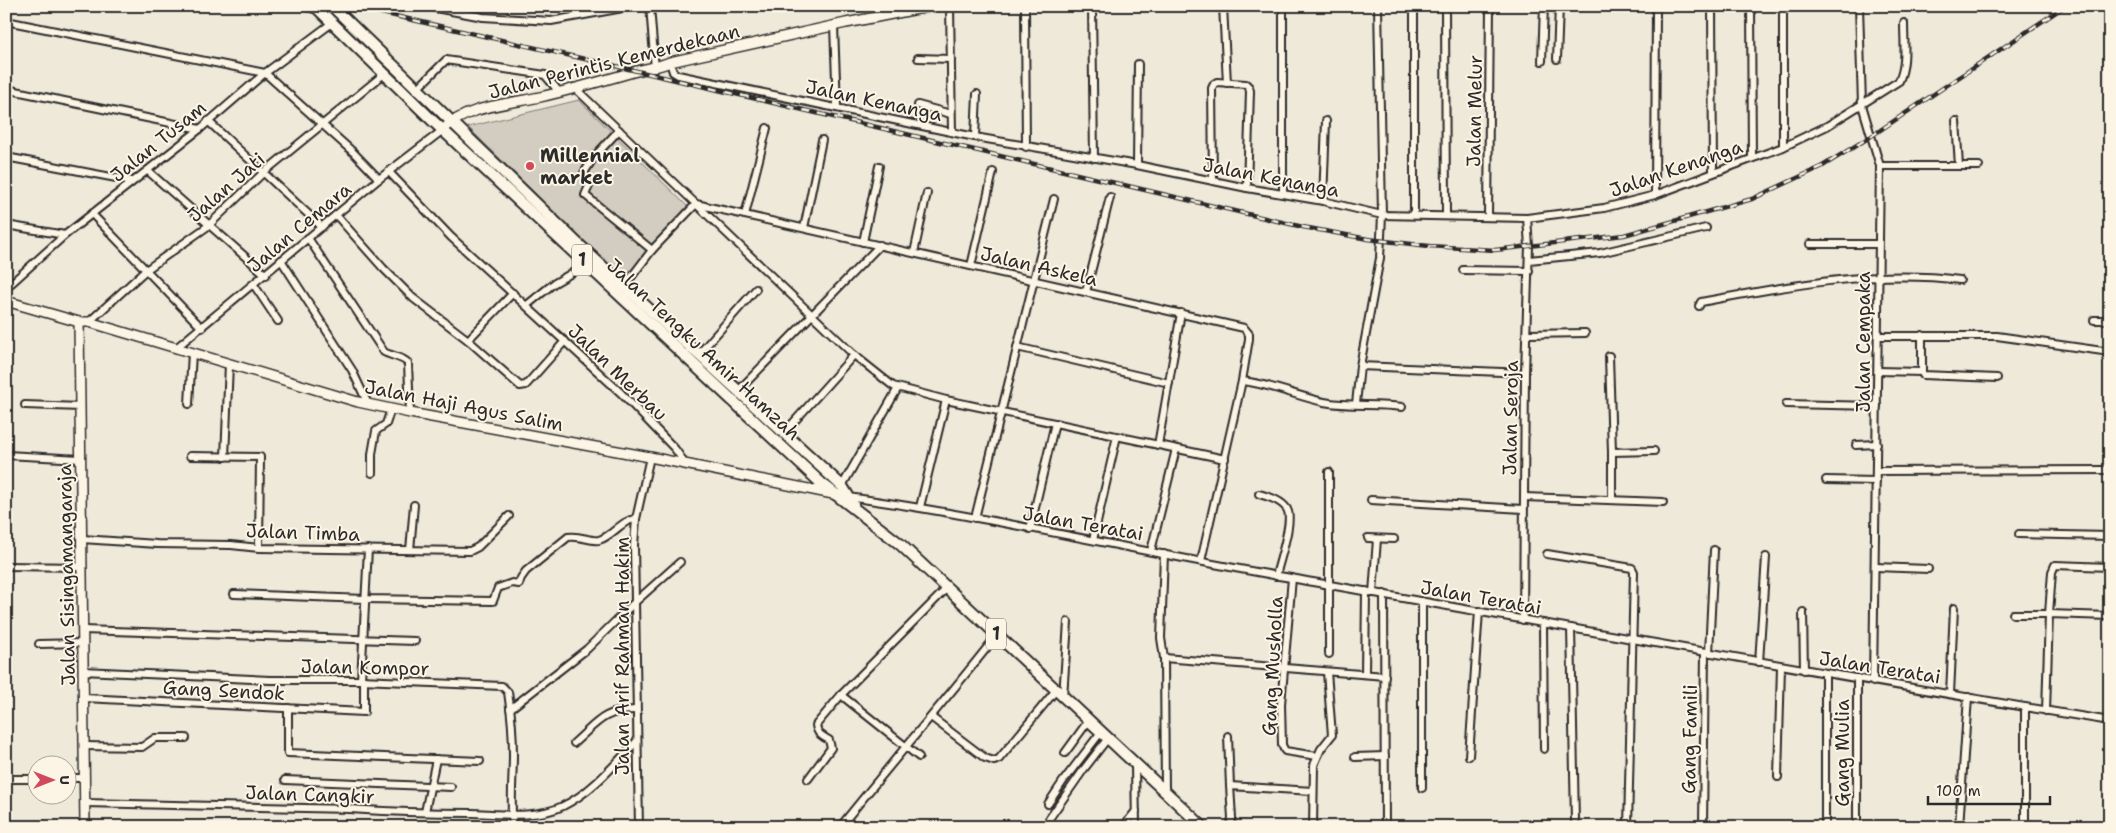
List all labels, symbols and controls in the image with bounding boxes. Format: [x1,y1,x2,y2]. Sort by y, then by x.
street label: Jalan Perintis Kemerdekaan [486,18,742,105]
street label: Jalan Melur [1461,55,1488,167]
street label: Jalan Kenanga [803,74,945,127]
street label: Jalan Tusam [105,95,211,188]
street label: Jalan Kenanga [1606,134,1746,203]
place label: Millennial market [540,143,640,190]
street label: Jalan Jati [182,147,270,228]
street label: Jalan Kenanga [1200,152,1342,203]
marker: Millennial market [524,160,536,172]
street label: Jalan Cemara [242,177,356,278]
street label: Jalan Askela [978,241,1100,292]
road number: 1 [572,244,592,276]
street label: Jalan Tengku Amir Hamzah [602,253,806,446]
street label: Jalan Cempaka [1851,271,1876,413]
street label: Jalan Merbau [563,319,673,426]
street label: Jalan Seroja [1497,360,1524,476]
street label: Jalan Haji Agus Salim [362,374,565,437]
street label: Jalan Sisingamangaraja [52,464,81,686]
street label: Jalan Teratai [1020,501,1145,546]
street label: Jalan Timba [245,518,361,547]
street label: Jalan Arif Rahman Hakim [610,537,635,775]
street label: Jalan Teratai [1418,575,1543,620]
street label: Gang Musholla [1256,595,1289,736]
road number: 1 [986,618,1006,650]
street label: Jalan Teratai [1817,646,1942,689]
street label: Jalan Kompor [300,654,430,681]
street label: Gang Sendok [162,675,286,706]
street label: Gang Famili [1676,684,1703,794]
street label: Gang Mulia [1830,699,1855,807]
north arrow [28,756,78,806]
scale bar [1928,773,2051,805]
text: U [56,775,74,785]
street label: Jalan Cangkir [245,780,375,809]
text: 100 m [1936,781,1981,801]

